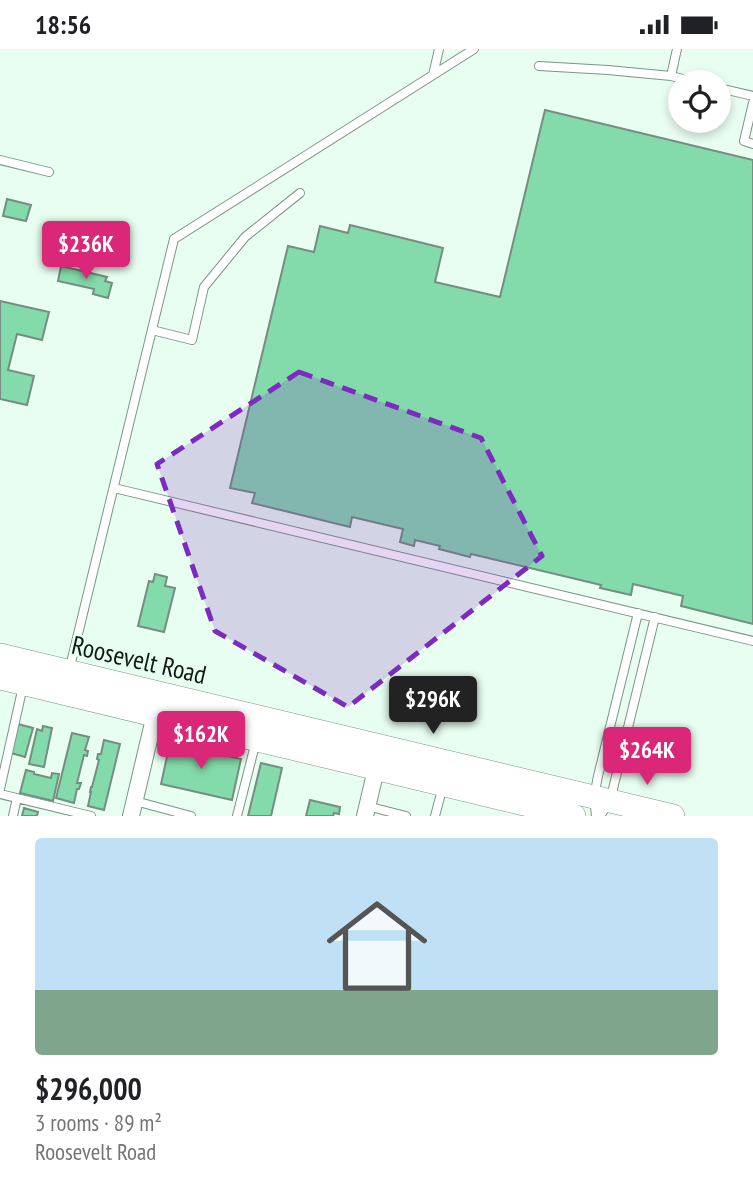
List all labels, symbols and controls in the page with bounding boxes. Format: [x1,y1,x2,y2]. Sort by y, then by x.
text: 18:56 [35,8,91,41]
map controls [668,70,731,133]
button: locate [668,70,731,133]
pin: $236K [37,222,135,281]
text: $236K [58,229,114,258]
street label: Roosevelt Road [69,628,210,691]
pin: $296K [384,677,482,736]
text: $296K [405,684,461,713]
pin: $162K [152,711,250,771]
text: $162K [173,719,229,748]
pin: $264K [598,727,696,787]
text: $264K [619,735,675,764]
icon: home [314,883,440,1009]
text: $296,000 [35,1069,142,1108]
text: 3 rooms · 89 m² [35,1108,162,1137]
text: Roosevelt Road [35,1137,156,1166]

